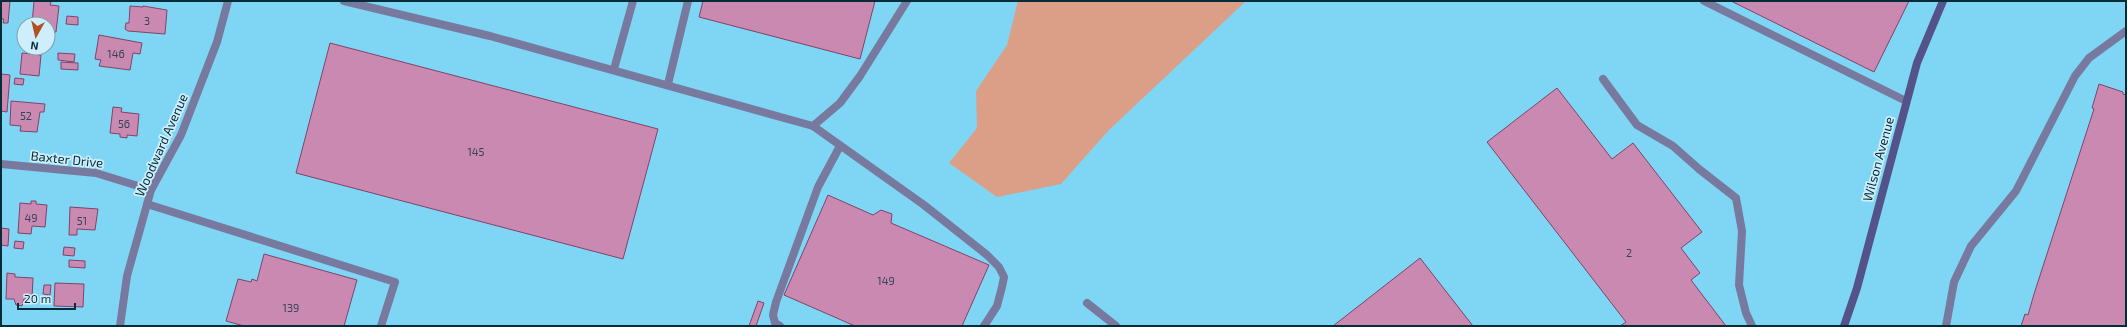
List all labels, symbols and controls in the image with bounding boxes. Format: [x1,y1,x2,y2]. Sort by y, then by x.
house number: 3 [144,14,150,27]
north arrow [16,16,56,56]
text: N [30,39,39,53]
house number: 146 [107,47,125,60]
street label: Woodward Avenue [131,91,191,199]
house number: 52 [20,109,32,122]
street label: Wilson Avenue [1859,115,1897,203]
house number: 56 [118,117,130,130]
house number: 145 [467,145,485,158]
street label: Baxter Drive [30,147,104,171]
house number: 49 [24,211,38,224]
house number: 51 [77,214,87,227]
house number: 2 [1626,246,1632,259]
house number: 149 [877,274,895,287]
scale bar [18,285,75,311]
text: 20 m [24,291,51,305]
house number: 139 [283,301,299,314]

